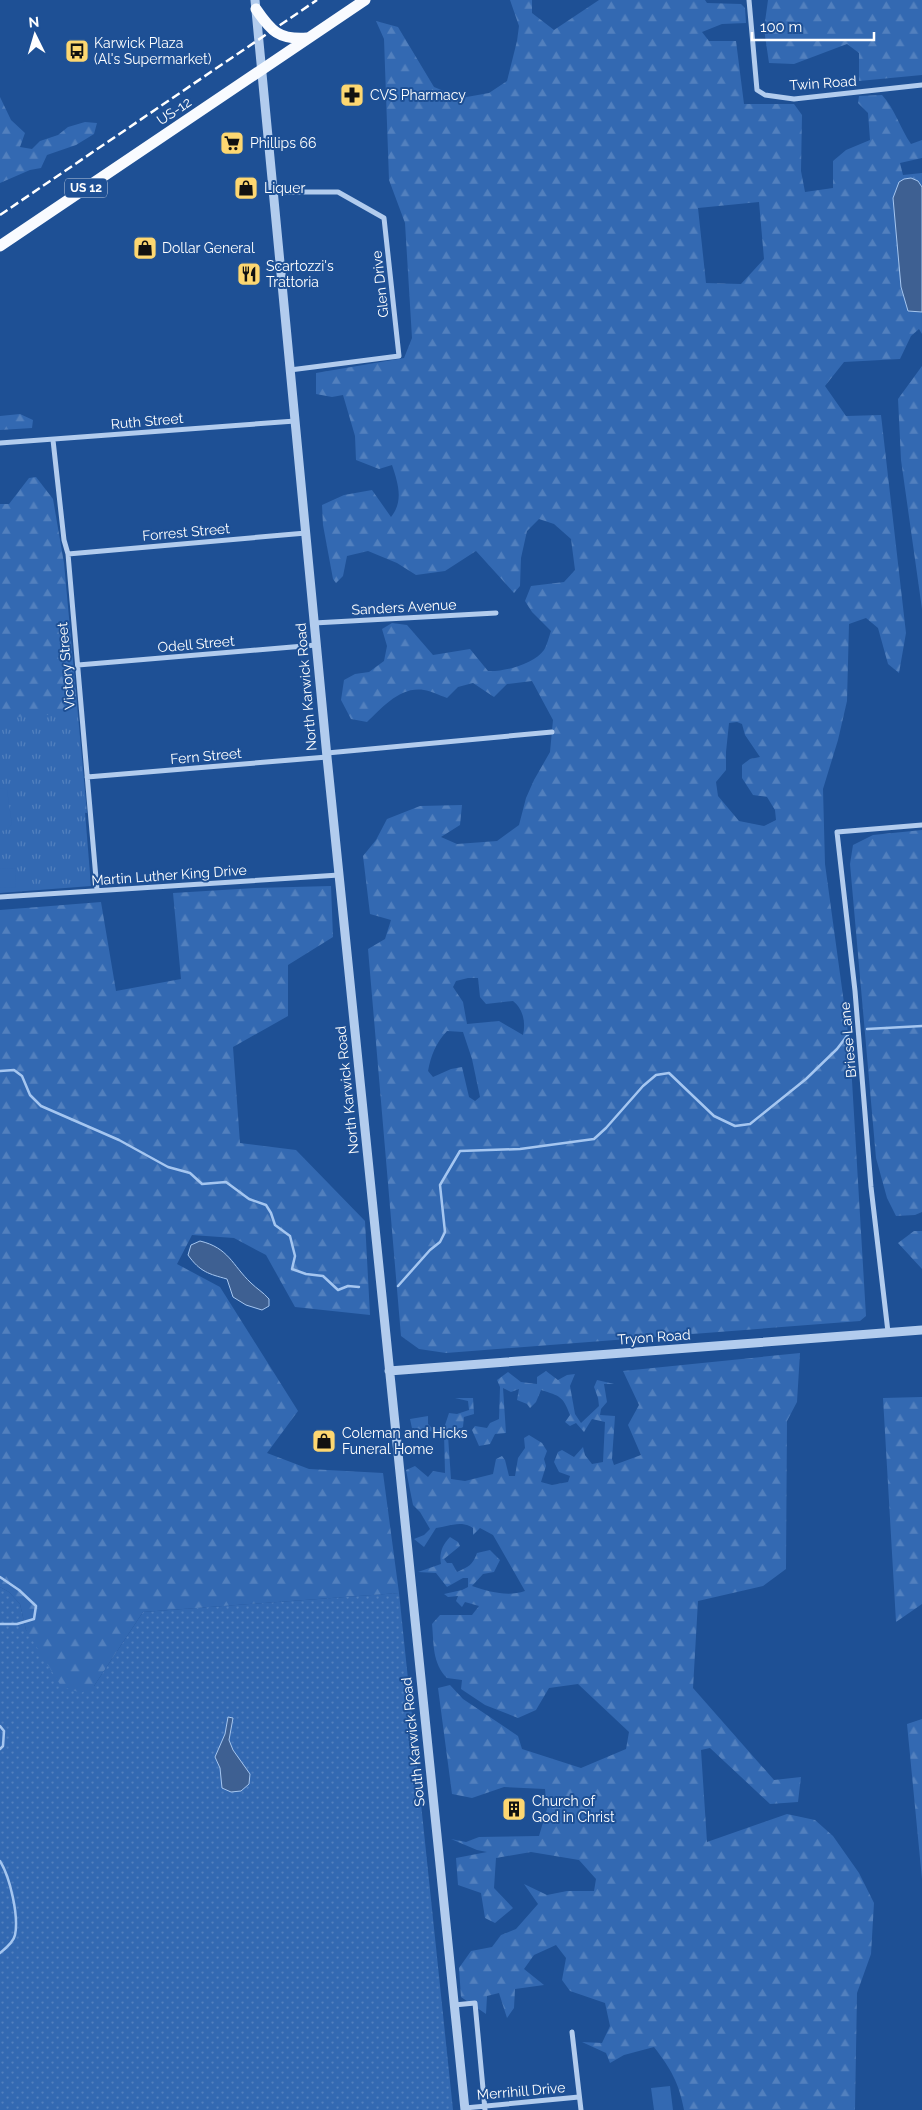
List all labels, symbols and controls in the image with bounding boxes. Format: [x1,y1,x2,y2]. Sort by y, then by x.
north arrow [10,10,60,60]
scale bar [752,10,874,42]
text: N [28,14,40,30]
text: 100 m [760,18,802,36]
place label: Karwick Plaza (Al's Supermarket) [94,35,212,67]
bus stop icon: Karwick Plaza (Al's Supermarket) [64,38,90,64]
street label: Twin Road [789,73,857,93]
pharmacy icon: CVS Pharmacy [339,82,365,108]
place label: CVS Pharmacy [370,87,466,103]
street label: US-12 [154,94,194,128]
supermarket icon: Phillips 66 [219,130,245,156]
place label: Phillips 66 [250,135,316,151]
shop icon: Liquer [233,175,259,201]
road number: US 12 [65,178,107,198]
place label: Liquer [264,180,305,196]
shop icon: Dollar General [132,235,158,261]
place label: Dollar General [162,240,255,256]
street label: Glen Drive [369,250,391,318]
place label: Scartozzi's Trattoria [266,258,334,290]
restaurant icon: Scartozzi's Trattoria [236,261,262,287]
street label: Ruth Street [110,410,184,432]
street label: Forrest Street [142,520,231,544]
street label: Sanders Avenue [351,596,457,618]
street label: Victory Street [54,621,78,710]
street label: North Karwick Road [292,622,320,752]
street label: Odell Street [157,633,235,655]
street label: Fern Street [170,745,243,767]
street label: Martin Luther King Drive [91,862,247,888]
street label: Briese Lane [837,1001,859,1079]
street label: North Karwick Road [332,1025,362,1155]
street label: Tryon Road [617,1326,691,1348]
place label: Coleman and Hicks Funeral Home [342,1425,468,1457]
shop icon: Coleman and Hicks Funeral Home [311,1428,337,1454]
street label: South Karwick Road [398,1677,428,1807]
place label: Church of God in Christ [532,1793,615,1825]
building icon: Church of God in Christ [501,1796,527,1822]
street label: Merrihill Drive [476,2079,566,2103]

